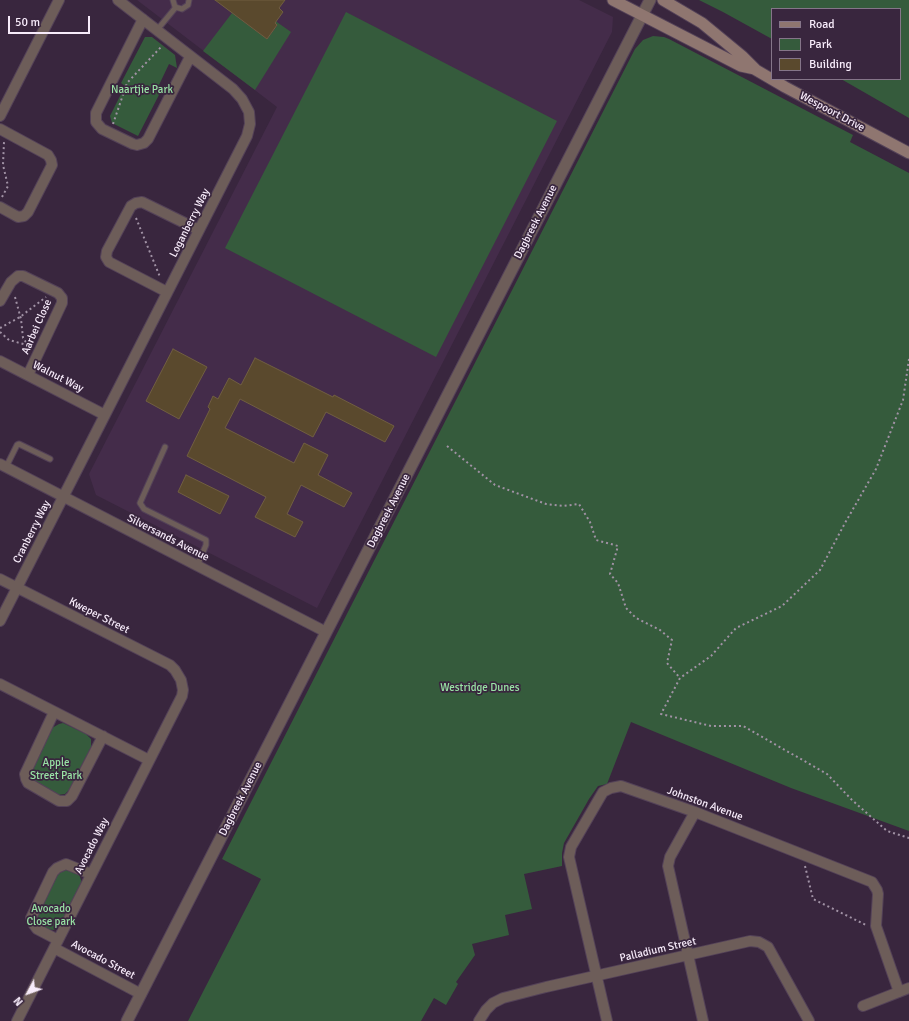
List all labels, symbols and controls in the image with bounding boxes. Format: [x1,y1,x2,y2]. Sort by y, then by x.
scale bar [10,8,92,34]
legend [771,8,901,80]
text: 50 m [15,15,40,30]
text: Road [809,17,835,32]
text: Park [809,37,832,52]
text: Building [809,57,852,72]
park label: Naartjie Park [111,83,173,97]
street label: Wespoort Drive [797,89,867,135]
street label: Dagbreek Avenue [512,183,560,261]
street label: Loganberry Way [167,186,213,260]
street label: Aarbei Close [19,297,55,357]
street label: Walnut Way [30,359,86,395]
street label: Dagbreek Avenue [365,472,413,550]
street label: Cranberry Way [10,498,54,566]
street label: Silversands Avenue [125,512,211,564]
street label: Kweper Street [67,595,131,637]
park label: Westridge Dunes [440,681,520,695]
park label: Apple Street Park [30,756,82,782]
street label: Dagbreek Avenue [217,760,265,838]
street label: Johnston Avenue [665,784,745,824]
street label: Avocado Way [72,816,112,876]
park label: Avocado Close park [26,902,76,928]
street label: Palladium Street [618,935,698,965]
street label: Avocado Street [69,938,137,982]
north arrow [8,973,48,1013]
text: N [11,994,26,1008]

